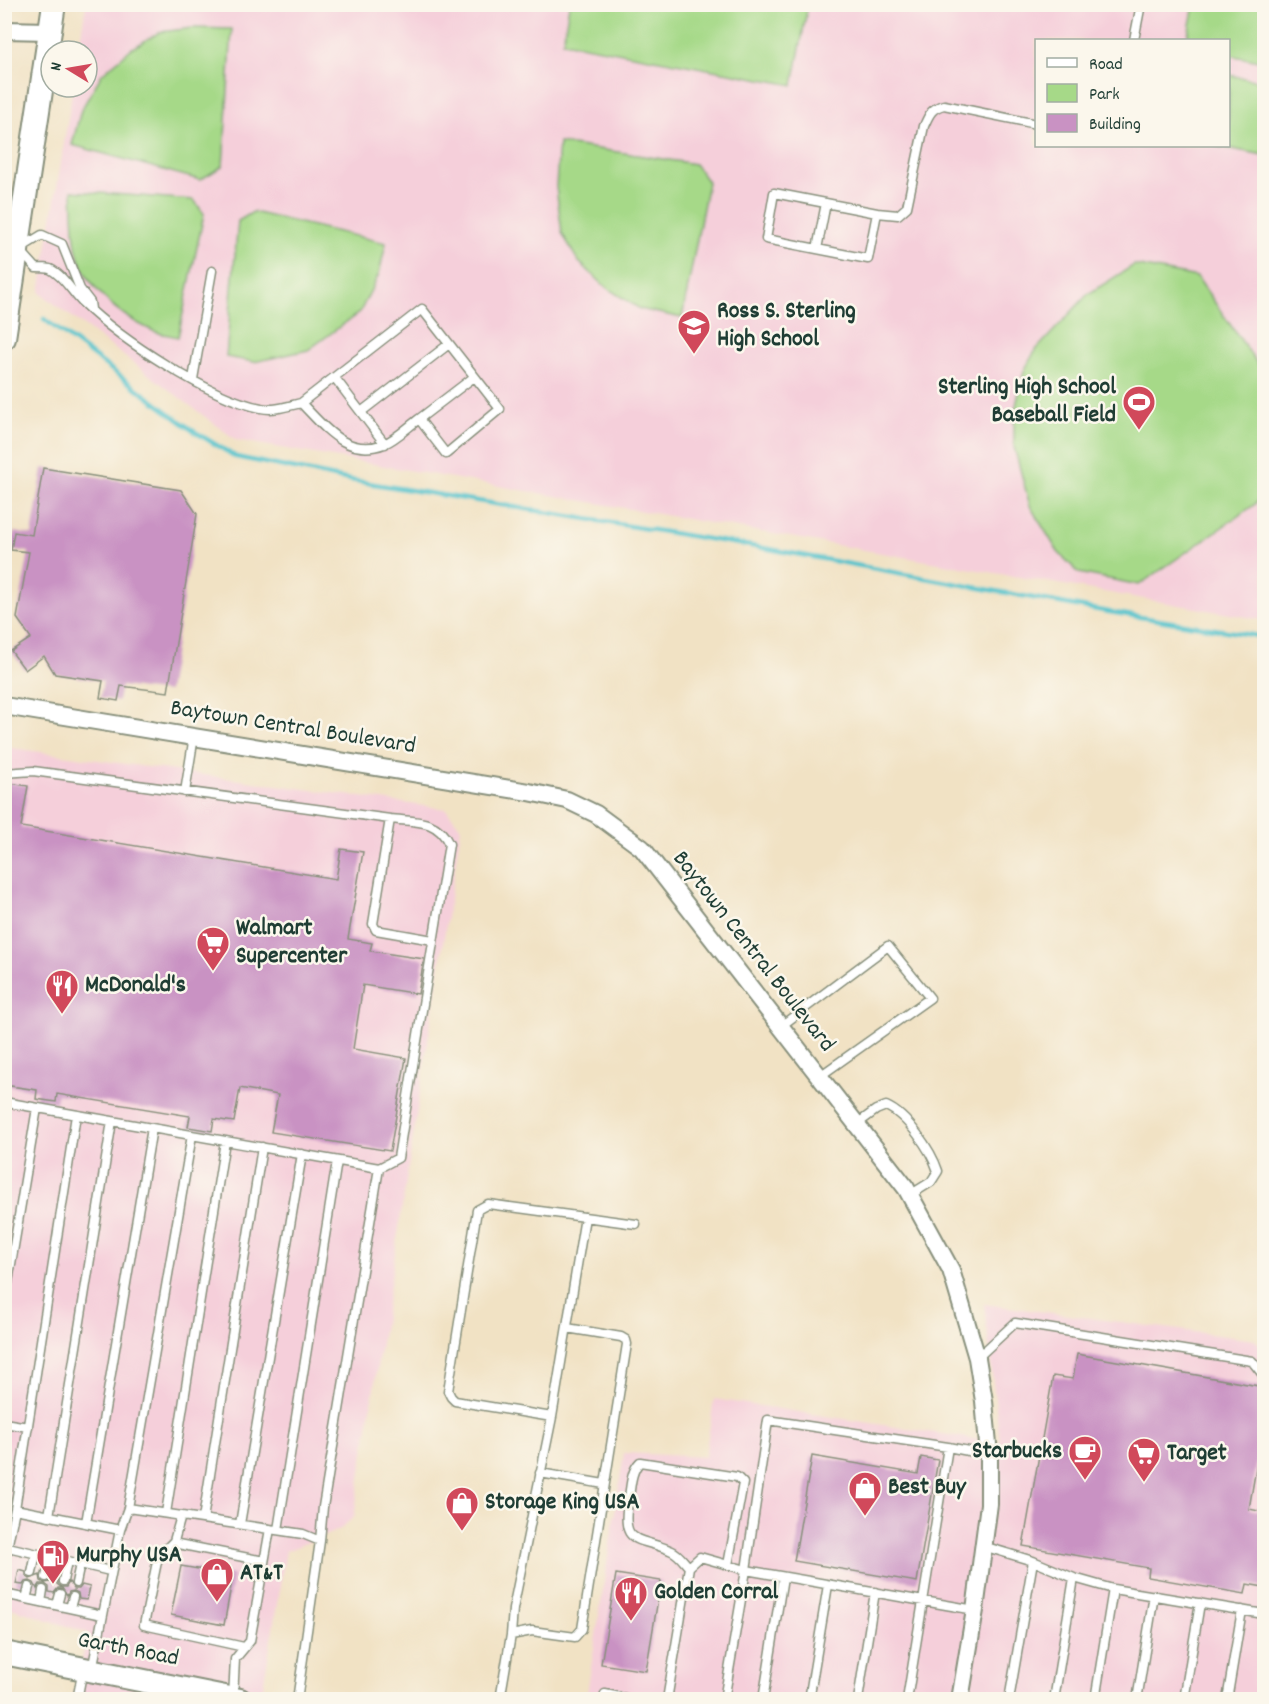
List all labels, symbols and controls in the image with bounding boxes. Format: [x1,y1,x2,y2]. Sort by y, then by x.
north arrow [39,39,99,99]
legend [1035,39,1230,147]
text: Road [1089,53,1123,78]
text: N [45,60,69,73]
text: Park [1089,83,1120,108]
text: Building [1089,113,1141,138]
place label: Ross S. Sterling High School [717,295,856,357]
school or university icon: Ross S. Sterling High School [676,308,712,355]
place label: Sterling High School Baseball Field [938,371,1116,433]
sports icon: Sterling High School Baseball Field [1121,384,1157,431]
street label: Baytown Central Boulevard [168,692,418,764]
street label: Baytown Central Boulevard [663,844,843,1060]
place label: Walmart Supercenter [236,912,348,974]
supermarket icon: Walmart Supercenter [195,925,231,972]
restaurant icon: McDonald's [44,968,80,1015]
place label: McDonald's [85,969,186,1003]
cafe icon: Starbucks [1067,1434,1103,1481]
place label: Starbucks [972,1435,1062,1469]
supermarket icon: Target [1126,1436,1162,1483]
place label: Target [1167,1437,1227,1471]
shop icon: Best Buy [847,1470,883,1517]
place label: Best Buy [888,1471,967,1505]
shop icon: Storage King USA [444,1485,480,1532]
place label: Storage King USA [485,1486,640,1520]
fuel station icon: Murphy USA [35,1538,71,1585]
place label: Murphy USA [76,1539,182,1573]
shop icon: AT&T [199,1556,235,1603]
place label: AT&T [240,1557,283,1591]
restaurant icon: Golden Corral [613,1575,649,1622]
place label: Golden Corral [654,1576,779,1610]
street label: Garth Road [74,1624,182,1676]

